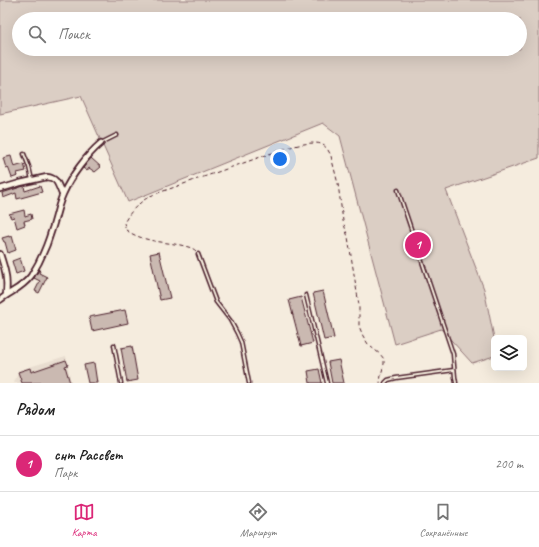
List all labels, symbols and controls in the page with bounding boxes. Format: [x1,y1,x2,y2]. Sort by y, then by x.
search box [12,12,527,56]
icon: search [26,23,48,45]
text: Поиск [58,25,90,44]
your location [270,149,290,169]
pin: 1 [405,230,431,260]
map controls [491,335,527,371]
button: layers [491,335,527,371]
text: Рядом [16,399,54,420]
text: снт Рассвет [54,446,122,465]
text: 1 [26,456,32,472]
text: 200 m [495,456,523,472]
text: Парк [54,465,77,481]
tab: Карта [72,501,97,539]
tab: Маршрут [240,501,276,539]
tab: Сохранённые [420,501,467,539]

